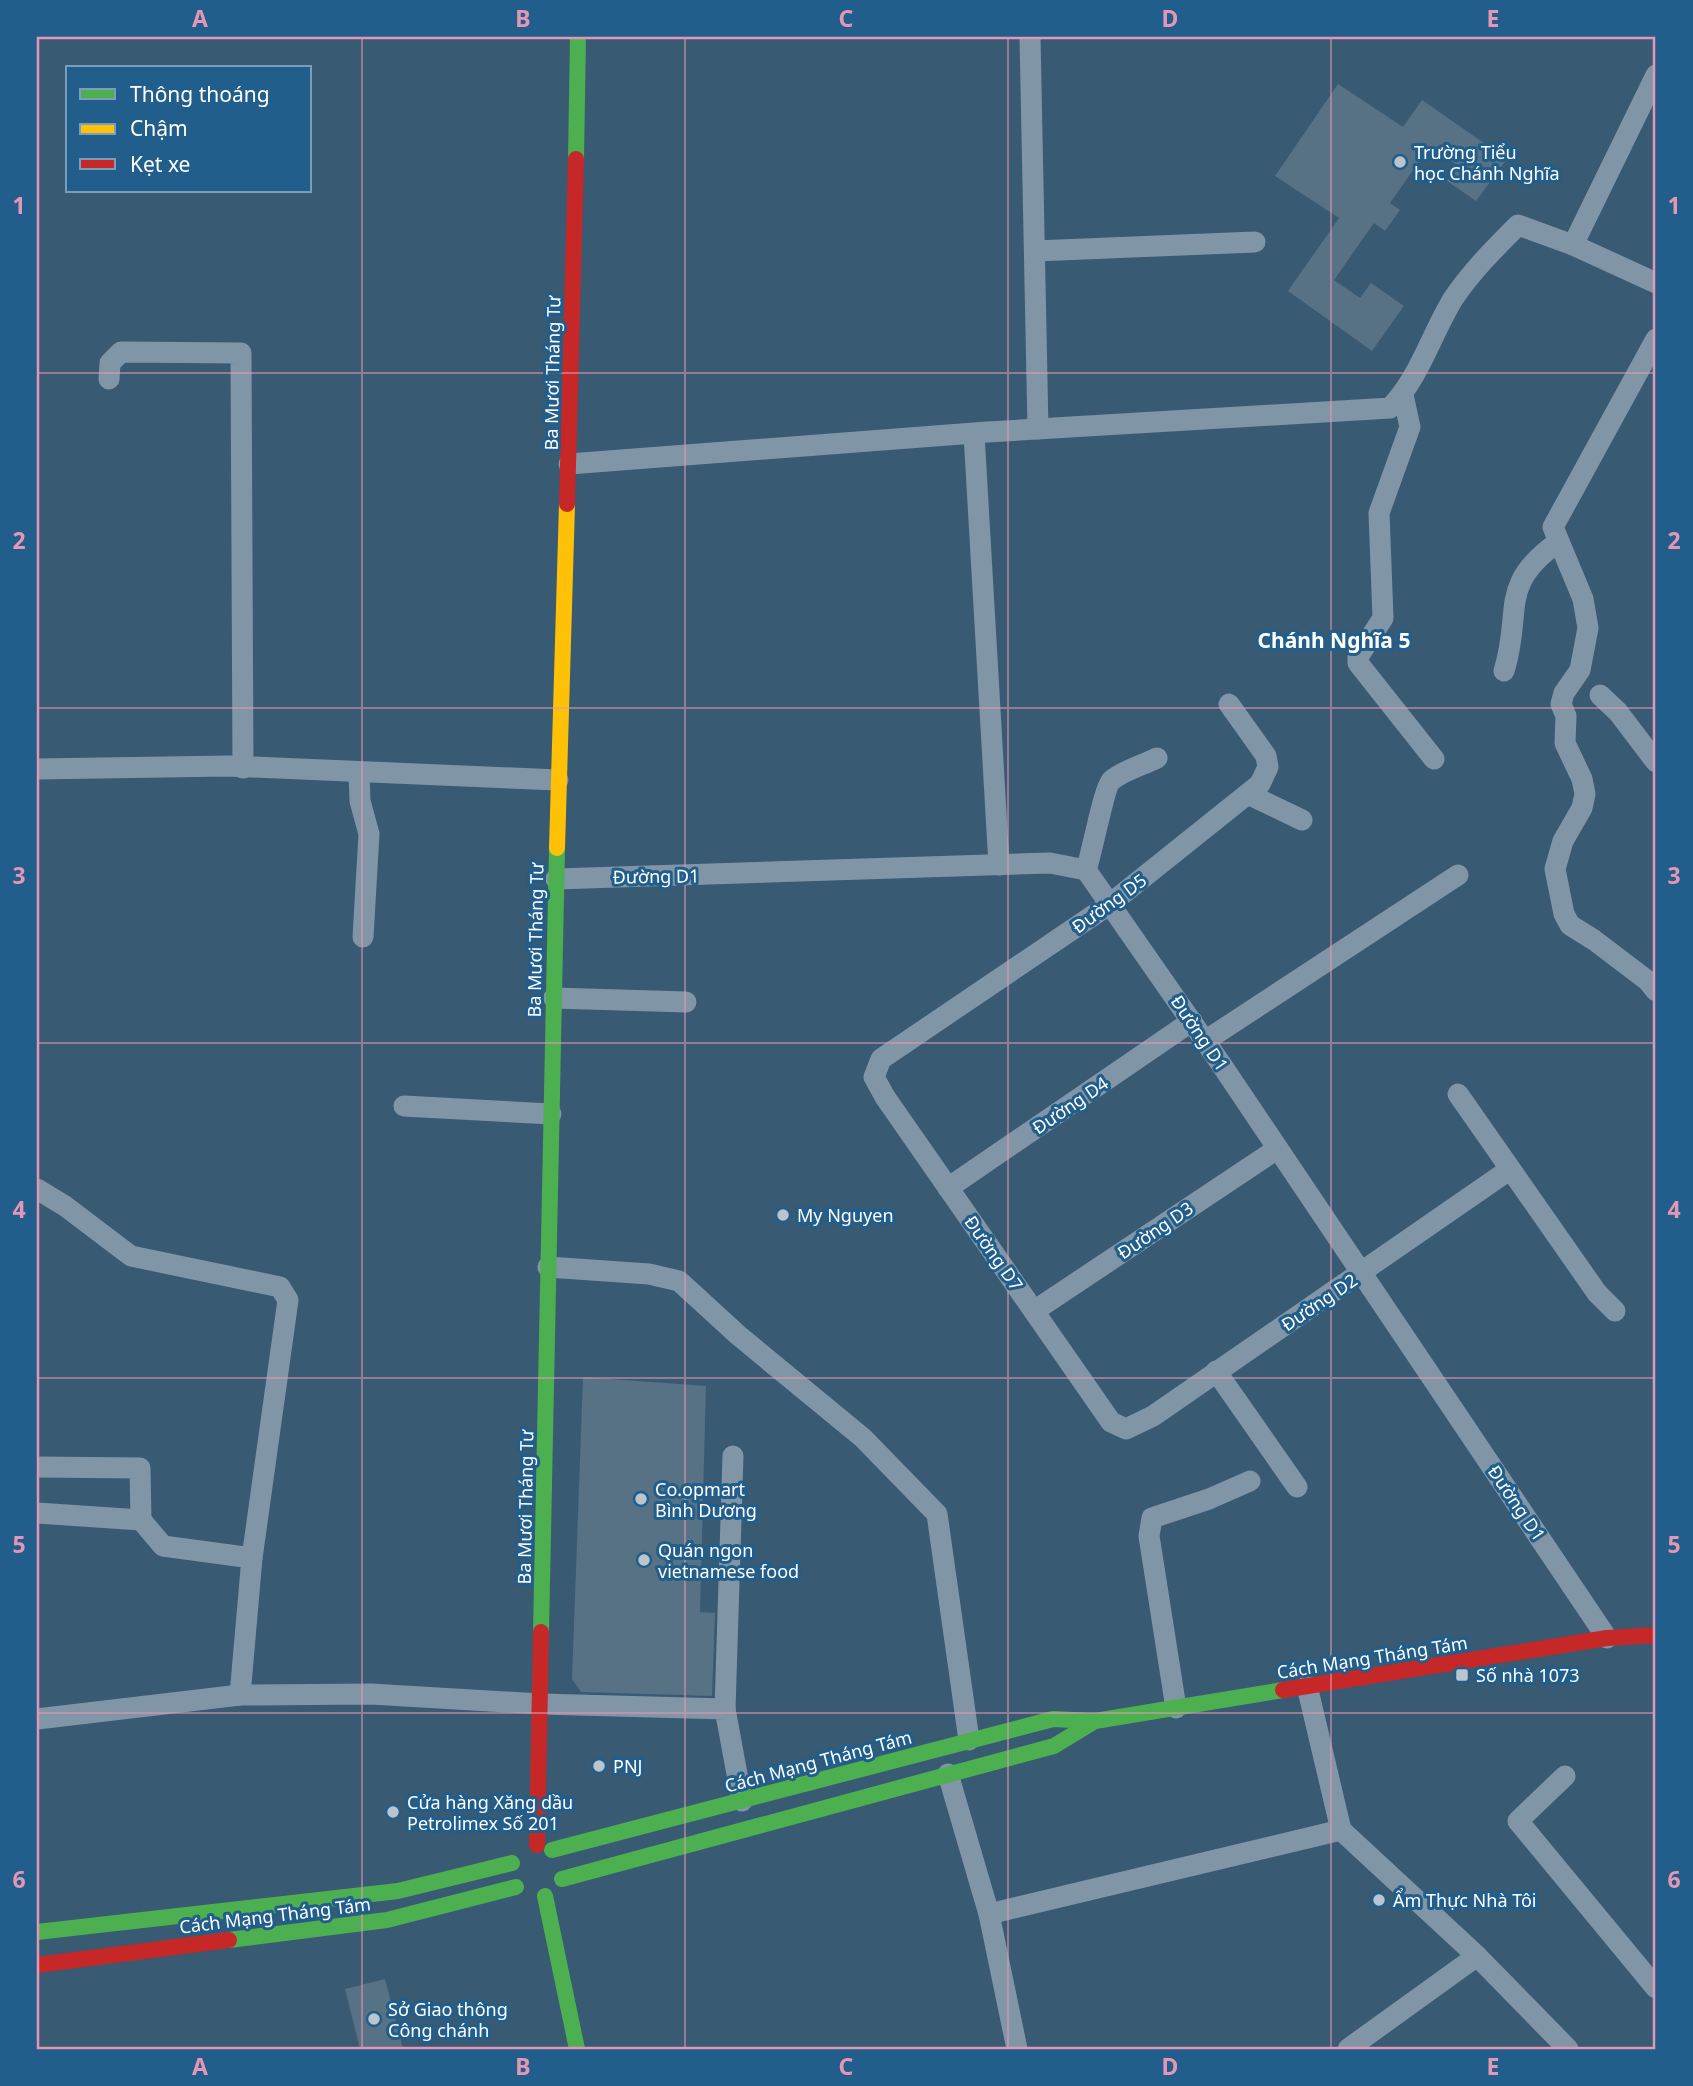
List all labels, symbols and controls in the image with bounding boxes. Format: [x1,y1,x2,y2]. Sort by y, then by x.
text: A [192,2,208,34]
text: B [515,2,531,34]
text: C [839,2,854,34]
text: D [1162,2,1178,34]
text: E [1487,2,1499,34]
legend [66,66,312,192]
text: Thông thoáng [130,80,270,108]
text: Chậm [130,114,188,142]
place label: Trường Tiểu học Chánh Nghĩa [1414,140,1559,185]
text: Kẹt xe [130,150,190,178]
marker: Trường Tiểu học Chánh Nghĩa [1392,154,1408,170]
text: 1 [12,189,26,221]
text: 1 [1667,189,1681,221]
street label: Ba Mươi Tháng Tư [539,295,565,451]
text: 2 [12,524,26,556]
text: 2 [1667,524,1681,556]
district label: Chánh Nghĩa 5 [1258,626,1410,654]
text: 3 [12,859,26,891]
text: 3 [1667,859,1681,891]
street label: Ba Mươi Tháng Tư [522,862,548,1018]
street label: Đường D1 [612,863,700,889]
street label: Đường D5 [1067,868,1151,938]
street label: Đường D1 [1166,990,1234,1076]
street label: Đường D4 [1027,1071,1113,1139]
text: 4 [12,1193,26,1225]
text: 4 [1667,1193,1681,1225]
street label: Đường D3 [1112,1196,1198,1264]
place label: My Nguyen [797,1203,894,1227]
marker: My Nguyen [775,1207,791,1223]
street label: Đường D7 [959,1211,1029,1295]
street label: Đường D2 [1276,1268,1362,1336]
street label: Ba Mươi Tháng Tư [512,1429,538,1585]
street label: Đường D1 [1483,1460,1551,1546]
place label: Co.opmart Bình Dương [655,1477,757,1522]
marker: Co.opmart Bình Dương [633,1491,649,1507]
text: 5 [12,1528,26,1560]
text: 5 [1667,1528,1681,1560]
place label: Quán ngon vietnamese food [658,1538,799,1583]
marker: Quán ngon vietnamese food [636,1552,652,1568]
street label: Cách Mạng Tháng Tám [1275,1630,1469,1684]
place label: Số nhà 1073 [1476,1663,1580,1687]
marker: Số nhà 1073 [1454,1667,1470,1683]
street label: Cách Mạng Tháng Tám [722,1724,914,1798]
place label: PNJ [613,1754,642,1778]
marker: PNJ [591,1758,607,1774]
place label: Cửa hàng Xăng dầu Petrolimex Số 201 [407,1790,573,1835]
marker: Cửa hàng Xăng dầu Petrolimex Số 201 [385,1804,401,1820]
text: 6 [12,1863,26,1895]
text: 6 [1667,1863,1681,1895]
place label: Ẩm Thực Nhà Tôi [1393,1888,1536,1912]
street label: Cách Mạng Tháng Tám [178,1891,372,1939]
marker: Ẩm Thực Nhà Tôi [1371,1892,1387,1908]
place label: Sở Giao thông Công chánh [388,1997,508,2042]
marker: Sở Giao thông Công chánh [366,2011,382,2027]
text: A [192,2050,208,2082]
text: B [515,2050,531,2082]
text: C [839,2050,854,2082]
text: D [1162,2050,1178,2082]
text: E [1487,2050,1499,2082]

